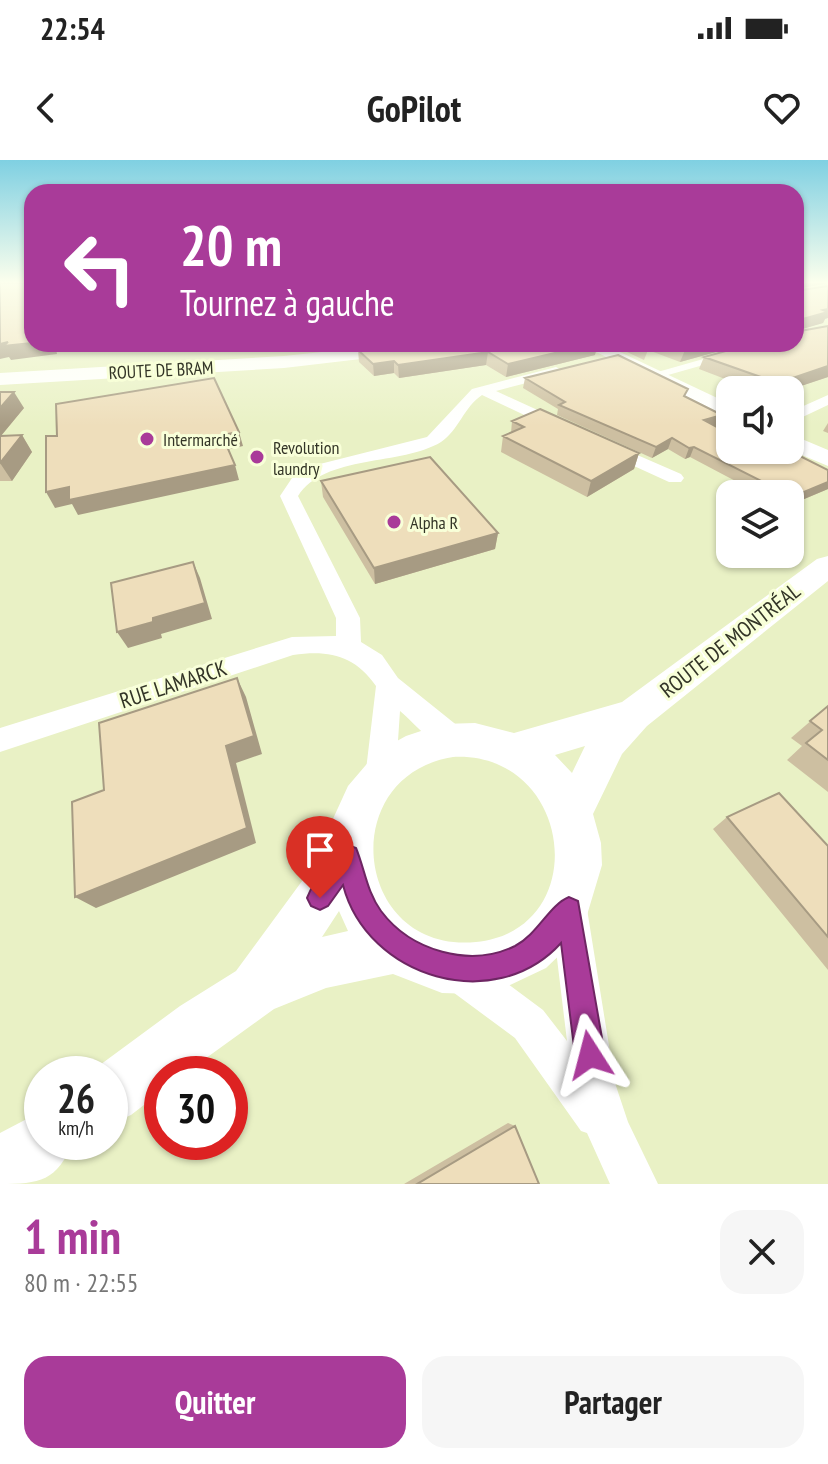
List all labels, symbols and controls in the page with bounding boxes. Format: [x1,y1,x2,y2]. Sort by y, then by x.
text: 22:54 [40,9,105,48]
text: GoPilot [367,85,461,132]
icon: back [24,86,68,130]
icon: heart [760,86,804,130]
text: 20 m [180,209,282,281]
icon: left [48,216,152,320]
text: Tournez à gauche [180,279,395,326]
street label: ROUTE DE BRAM [108,356,214,384]
map controls [716,376,804,568]
button: sound [716,376,804,464]
place label: Intermarché [163,428,238,451]
marker: Intermarché [138,430,156,448]
place label: Revolution laundry [273,436,339,480]
marker: Revolution laundry [248,448,266,466]
button: layers [716,480,804,568]
place label: Alpha R [410,511,458,534]
marker: Alpha R [385,513,403,531]
street label: ROUTE DE MONTRÉAL [654,577,806,703]
street label: RUE LAMARCK [116,653,230,714]
pin [286,816,354,898]
icon: arrive [298,828,342,872]
position arrow [548,1013,632,1097]
speed limit sign: 30 [144,1056,248,1160]
text: 26 [57,1072,95,1124]
text: km/h [58,1115,94,1141]
text: 1 min [24,1205,121,1267]
button: close [720,1210,804,1294]
text: 80 m · 22:55 [24,1266,139,1299]
button: Quitter [24,1356,406,1448]
button: Partager [422,1356,804,1448]

